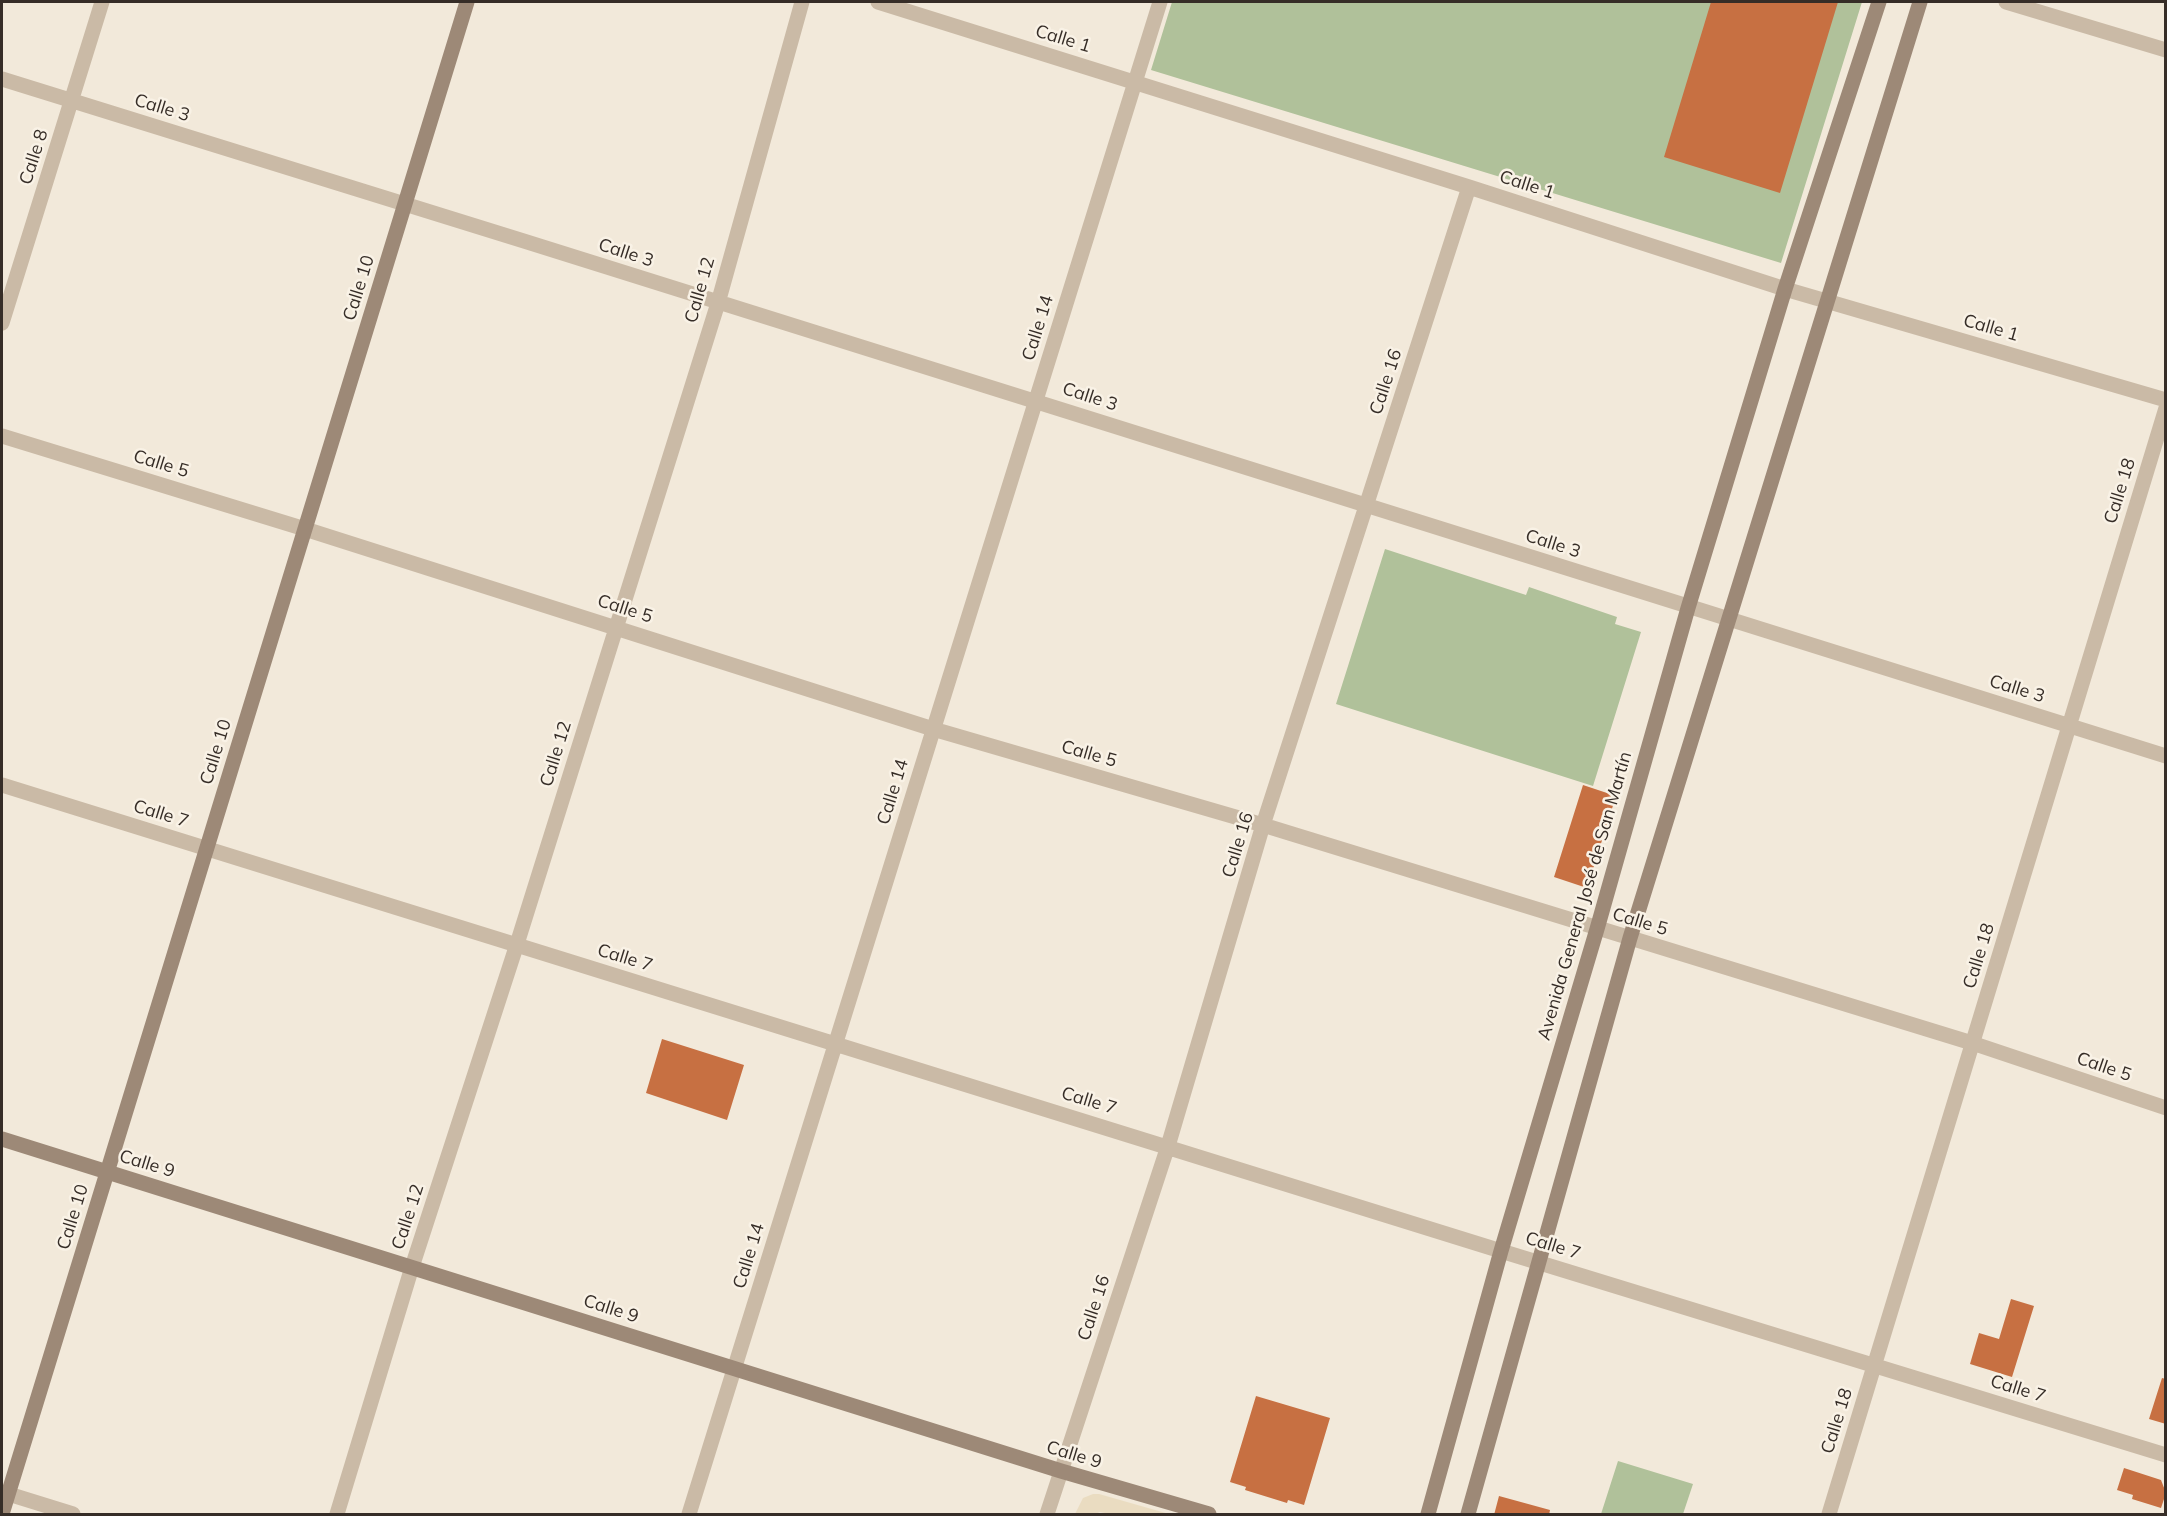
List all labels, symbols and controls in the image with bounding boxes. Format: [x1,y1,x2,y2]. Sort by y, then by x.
street label: Calle 1 [1033,20,1093,58]
street label: Calle 3 [132,89,192,127]
street label: Calle 8 [15,127,53,187]
street label: Calle 1 [1497,166,1557,204]
street label: Calle 3 [596,234,656,272]
street label: Calle 10 [339,253,379,323]
street label: Calle 12 [680,255,720,325]
street label: Calle 14 [1018,293,1058,363]
street label: Calle 1 [1961,310,2021,346]
street label: Calle 16 [1365,347,1407,417]
street label: Calle 3 [1060,378,1120,416]
street label: Calle 5 [131,445,191,483]
street label: Calle 18 [2100,456,2140,526]
street label: Calle 3 [1523,525,1583,563]
street label: Calle 5 [595,590,655,628]
street label: Calle 3 [1987,670,2047,708]
street label: Calle 10 [196,717,236,787]
street label: Calle 12 [536,719,576,789]
street label: Calle 5 [1059,736,1119,772]
street label: Avenida General José de San Martín [1533,749,1637,1043]
street label: Calle 14 [873,757,913,827]
street label: Calle 7 [131,795,191,833]
street label: Calle 16 [1218,810,1258,880]
street label: Calle 5 [1610,903,1670,941]
street label: Calle 18 [1959,921,1999,991]
street label: Calle 7 [595,939,655,977]
street label: Calle 5 [2074,1048,2134,1086]
street label: Calle 7 [1059,1082,1119,1120]
street label: Calle 9 [117,1145,177,1183]
street label: Calle 10 [53,1182,93,1252]
street label: Calle 12 [387,1182,429,1252]
street label: Calle 14 [729,1221,769,1291]
street label: Calle 7 [1523,1227,1583,1265]
street label: Calle 16 [1073,1273,1115,1343]
street label: Calle 9 [581,1290,641,1328]
street label: Calle 7 [1988,1370,2048,1408]
street label: Calle 18 [1817,1386,1857,1456]
street label: Calle 9 [1044,1436,1104,1474]

